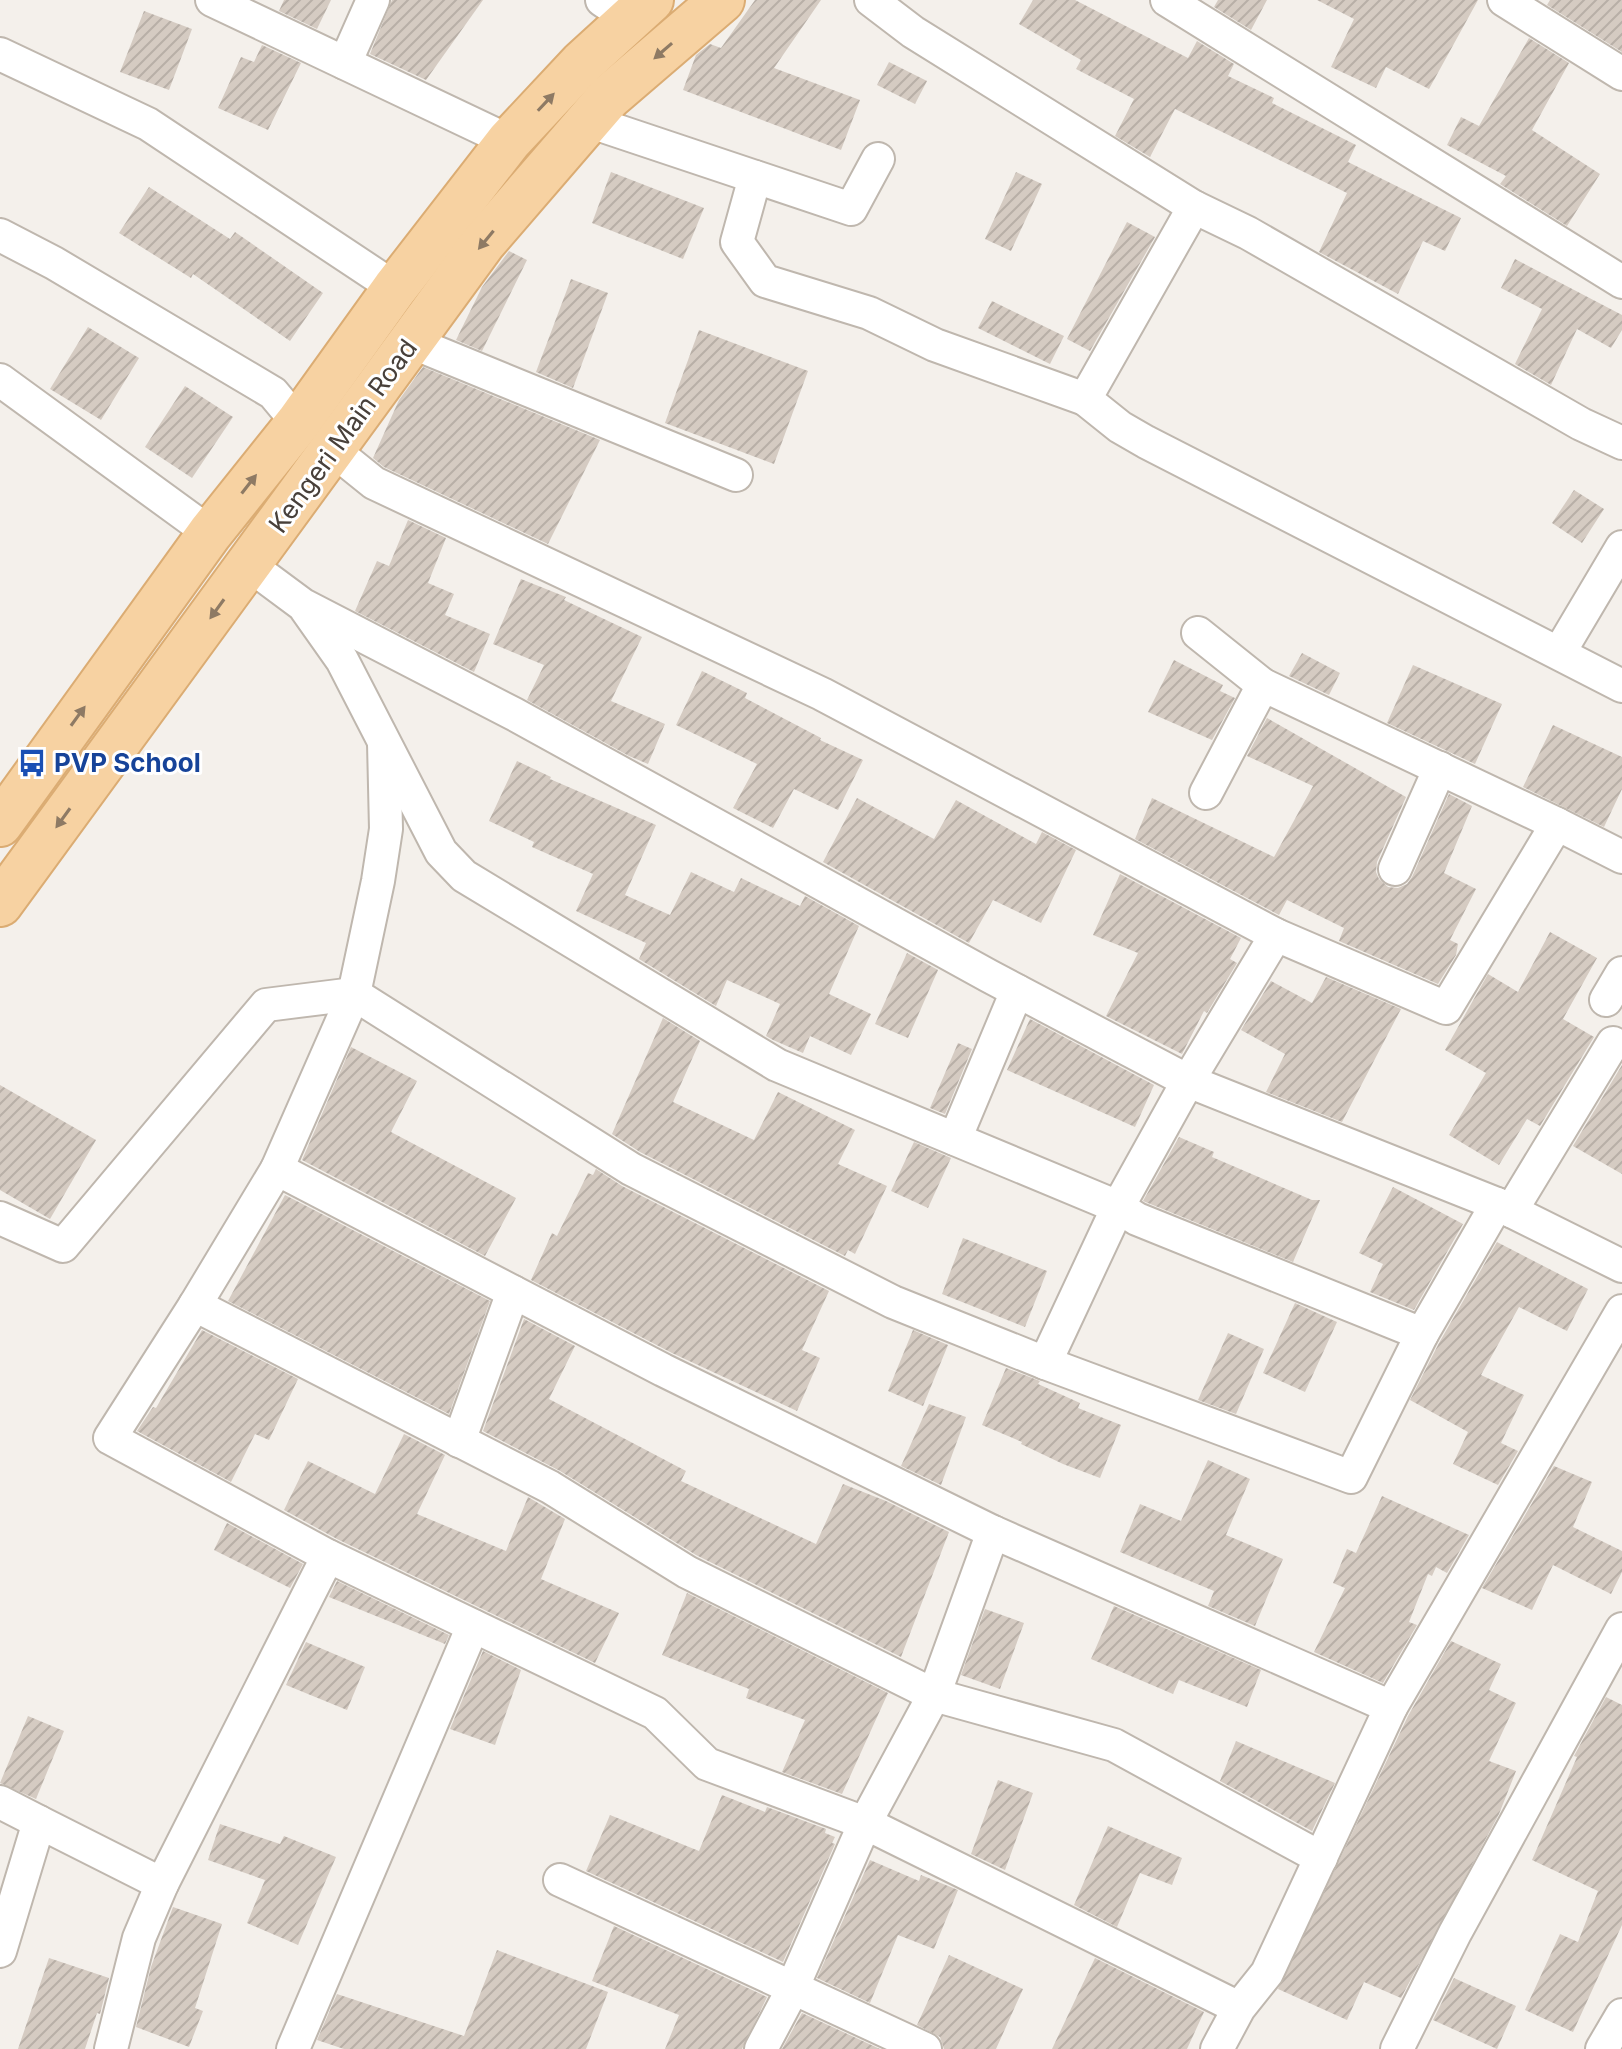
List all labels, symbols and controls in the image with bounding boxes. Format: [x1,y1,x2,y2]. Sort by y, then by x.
one-way arrow [653,42,673,59]
one-way arrow [536,93,555,112]
one-way arrow [478,230,494,250]
street label: Kengeri Main Road [262,333,423,539]
one-way arrow [240,474,257,494]
one-way arrow [209,598,225,619]
one-way arrow [70,705,86,726]
place label: PVP School [54,747,201,778]
bus stop icon: PVP School [17,748,47,778]
one-way arrow [55,807,71,829]

